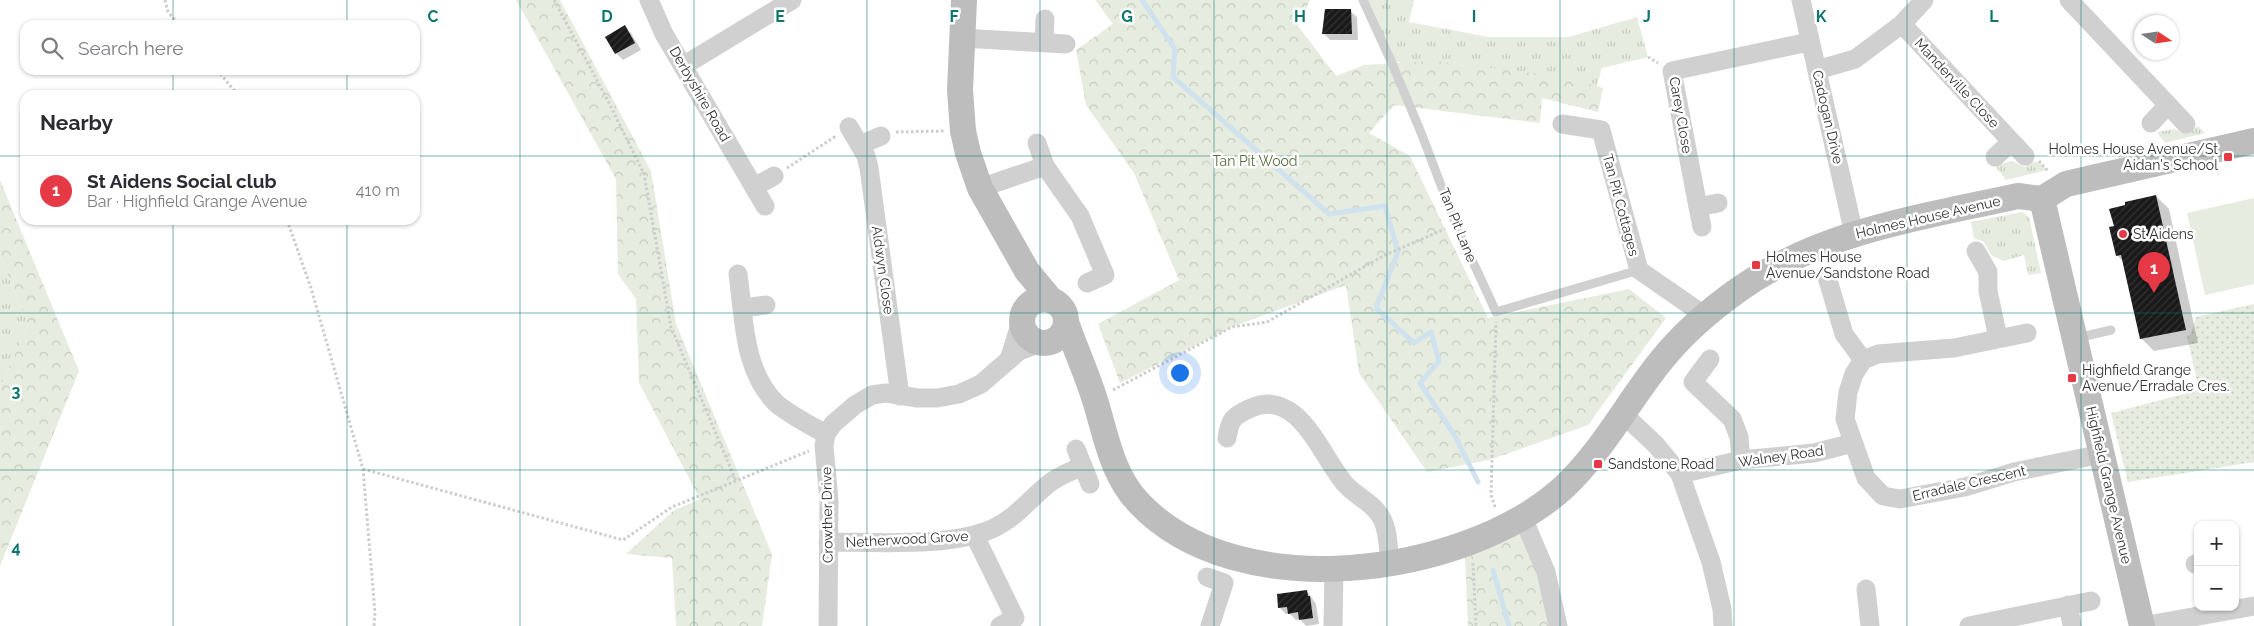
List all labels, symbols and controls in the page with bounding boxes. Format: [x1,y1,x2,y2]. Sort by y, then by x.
text: C [428,7,439,26]
text: D [601,7,613,26]
text: E [775,7,785,26]
text: F [949,7,959,26]
text: G [1121,7,1133,26]
text: H [1294,7,1306,26]
text: I [1472,7,1476,26]
text: J [1643,7,1651,26]
text: K [1816,7,1827,26]
text: L [1989,7,1999,26]
north arrow [2134,15,2179,60]
search box [20,20,420,75]
icon: search [38,34,66,62]
street label: Manderville Close [1911,35,2003,131]
text: Search here [78,37,184,59]
street label: Derbyshire Road [666,44,734,144]
street label: Cadogan Drive [1809,69,1847,165]
street label: Carey Close [1666,75,1696,155]
text: Nearby [40,110,113,135]
place label: Holmes House Avenue/St Aidan's School [2049,141,2218,173]
marker: Holmes House Avenue/St Aidan's School [2222,151,2234,163]
street label: Tan Pit Cottages [1600,152,1642,258]
park label: Tan Pit Wood [1212,153,1298,169]
text: St Aidens Social club [87,170,277,192]
text: 1 [52,181,60,200]
text: 410 m [356,181,400,200]
street label: Tan Pit Lane [1436,186,1480,264]
text: Bar · Highfield Grange Avenue [87,192,307,211]
street label: Holmes House Avenue [1854,193,2002,241]
street label: Aldwyn Close [869,225,897,315]
place label: St Aidens [2133,226,2194,242]
marker: St Aidens [2117,228,2129,240]
place label: Holmes House Avenue/Sandstone Road [1766,249,1930,281]
pin: 1 [2138,252,2170,293]
marker: Holmes House Avenue/Sandstone Road [1750,259,1762,271]
your location [1167,360,1193,386]
place label: Highfield Grange Avenue/Erradale Cres. [2082,362,2229,394]
marker: Highfield Grange Avenue/Erradale Cres. [2066,372,2078,384]
text: 3 [12,382,21,401]
street label: Highfield Grange Avenue [2083,405,2135,565]
street label: Walney Road [1737,442,1825,470]
place label: Sandstone Road [1608,456,1714,472]
marker: Sandstone Road [1592,458,1604,470]
street label: Erradale Crescent [1911,462,2027,504]
street label: Crowther Drive [818,467,836,563]
map controls [2194,521,2239,611]
button: + [2194,521,2239,566]
street label: Netherwood Grove [845,528,969,550]
text: 4 [11,538,21,557]
button: − [2194,566,2239,611]

